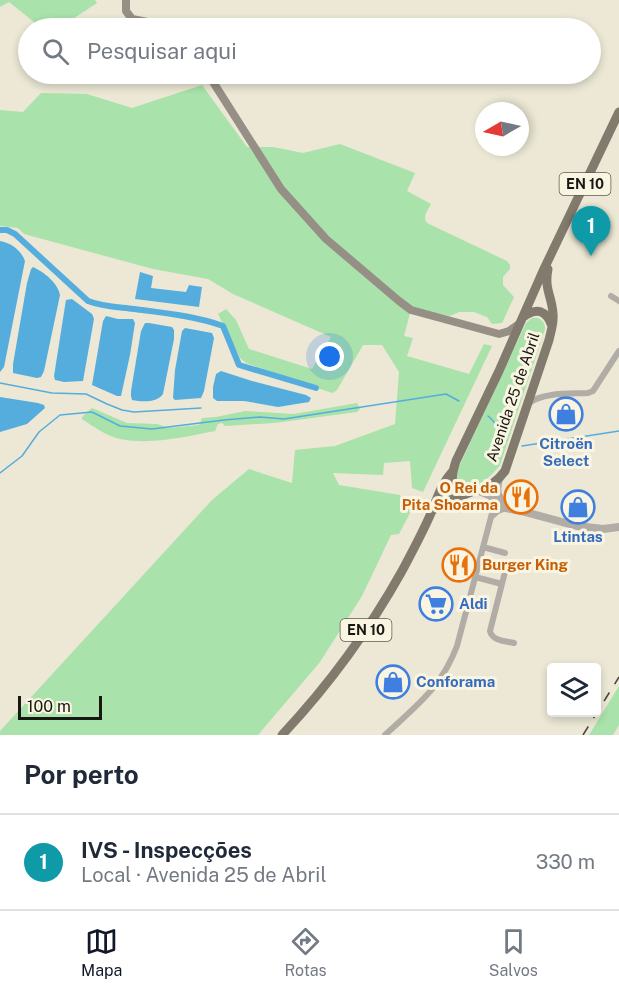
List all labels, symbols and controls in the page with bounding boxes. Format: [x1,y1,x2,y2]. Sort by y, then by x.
search box [18,18,601,84]
icon: search [39,35,72,68]
text: Pesquisar aqui [87,38,237,64]
north arrow [475,102,529,156]
road number: EN 10 [560,173,610,195]
pin: 1 [572,206,610,256]
street label: Avenida 25 de Abril [482,330,543,464]
your location [315,342,344,371]
shop icon: Citroën Select [548,396,584,432]
place label: Citroën Select [539,435,593,469]
place label: O Rei da Pita Shoarma [402,479,498,513]
restaurant icon: O Rei da Pita Shoarma [503,479,539,515]
shop icon: Ltintas [560,489,596,525]
place label: Ltintas [553,528,603,545]
restaurant icon: Burger King [441,547,477,583]
place label: Burger King [482,556,568,573]
supermarket icon: Aldi [418,586,454,622]
place label: Aldi [459,595,488,612]
road number: EN 10 [340,619,392,641]
map controls [547,663,601,717]
button: layers [547,663,601,717]
shop icon: Conforama [375,664,411,700]
place label: Conforama [416,673,495,690]
scale bar [18,693,102,720]
text: 100 m [27,697,71,716]
text: Por perto [24,759,139,790]
text: IVS - Inspecções [81,837,252,863]
text: 1 [39,850,48,874]
text: 330 m [536,850,595,874]
text: Local · Avenida 25 de Abril [81,863,326,887]
tab: Mapa [81,925,122,980]
tab: Rotas [284,925,327,980]
tab: Salvos [489,925,538,980]

